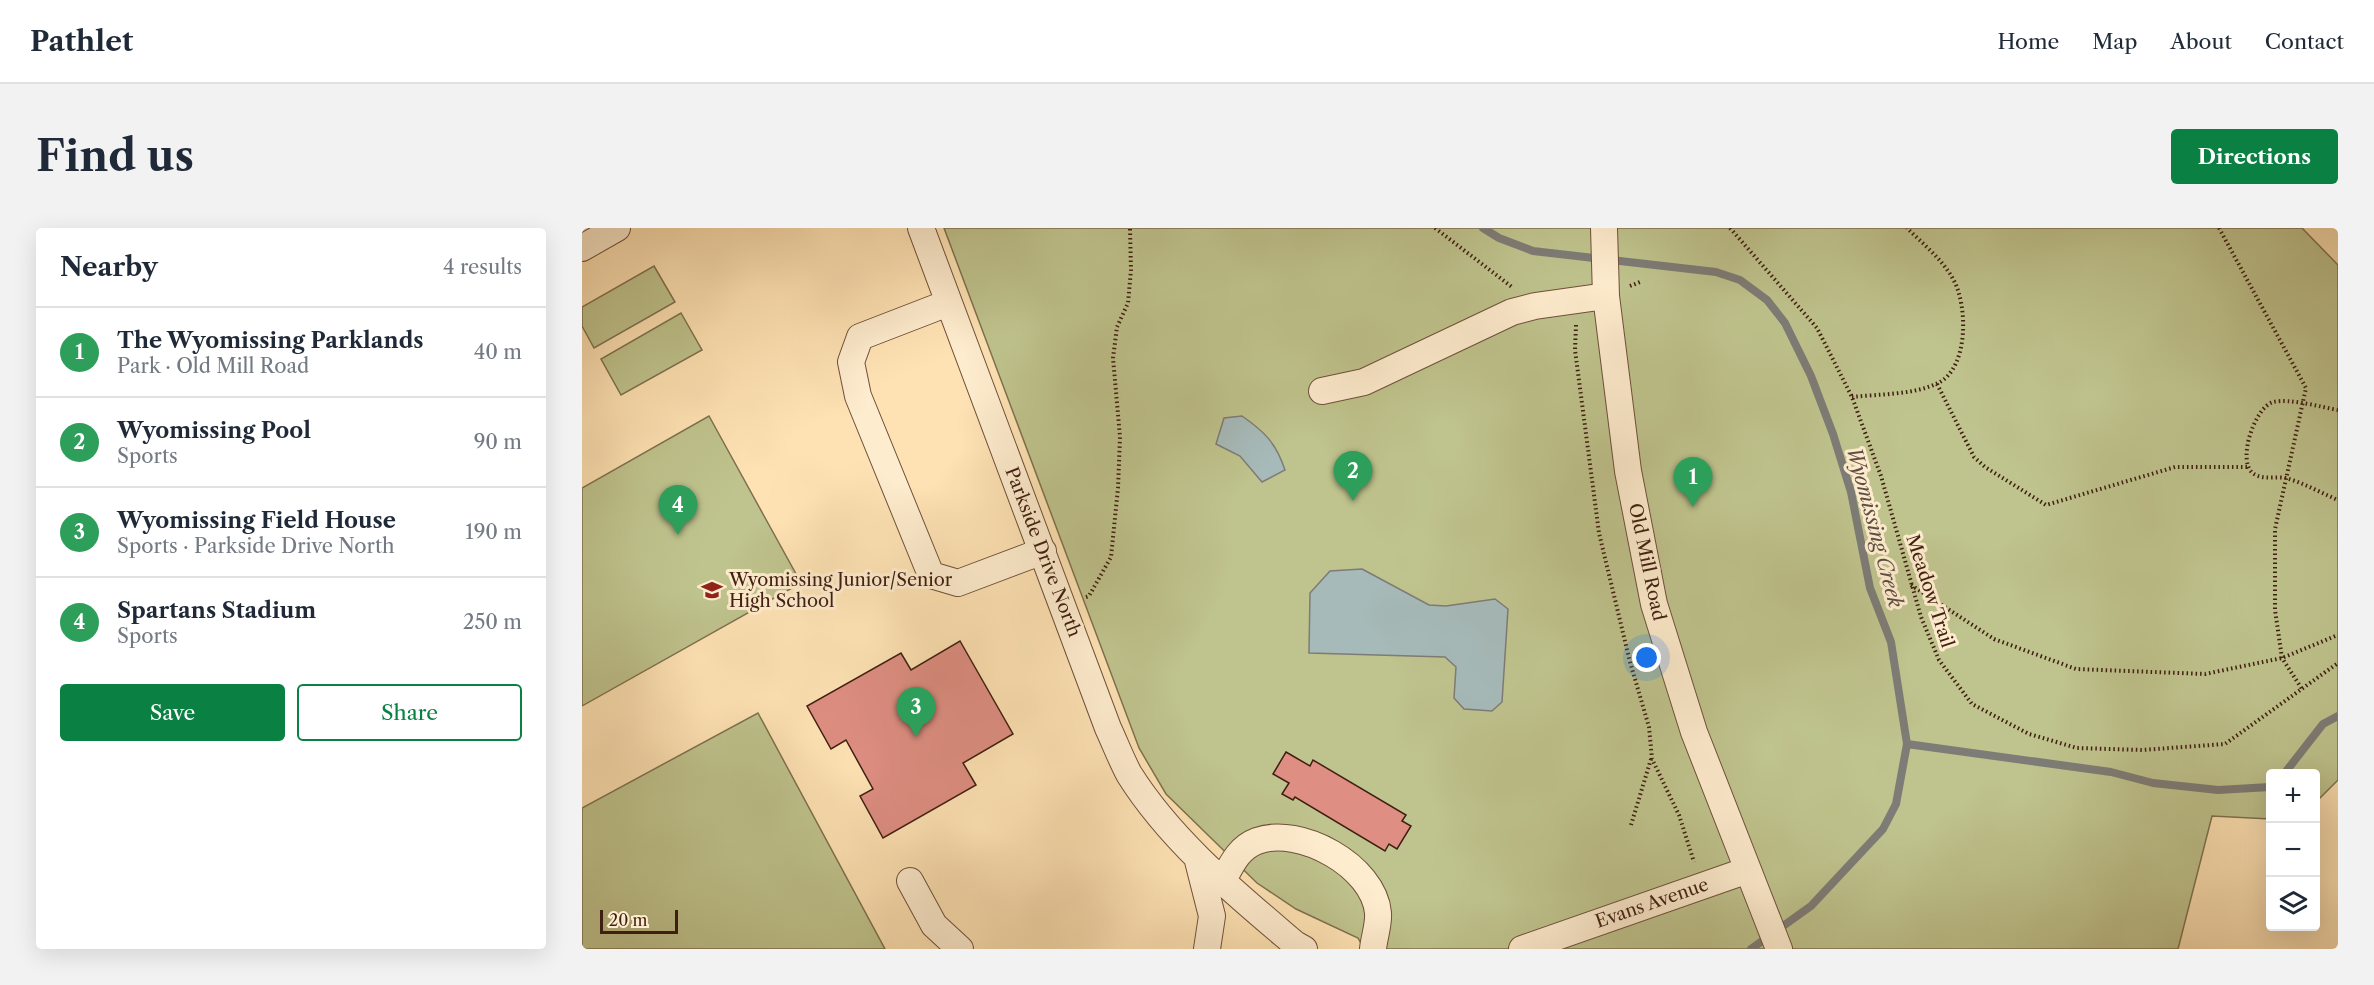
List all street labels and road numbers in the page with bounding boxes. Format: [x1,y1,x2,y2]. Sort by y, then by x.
street label: Parkside Drive North [1000,464,1086,640]
street label: Old Mill Road [1624,501,1670,623]
street label: Meadow Trail [1901,532,1959,650]
street label: Evans Avenue [1593,873,1711,933]

